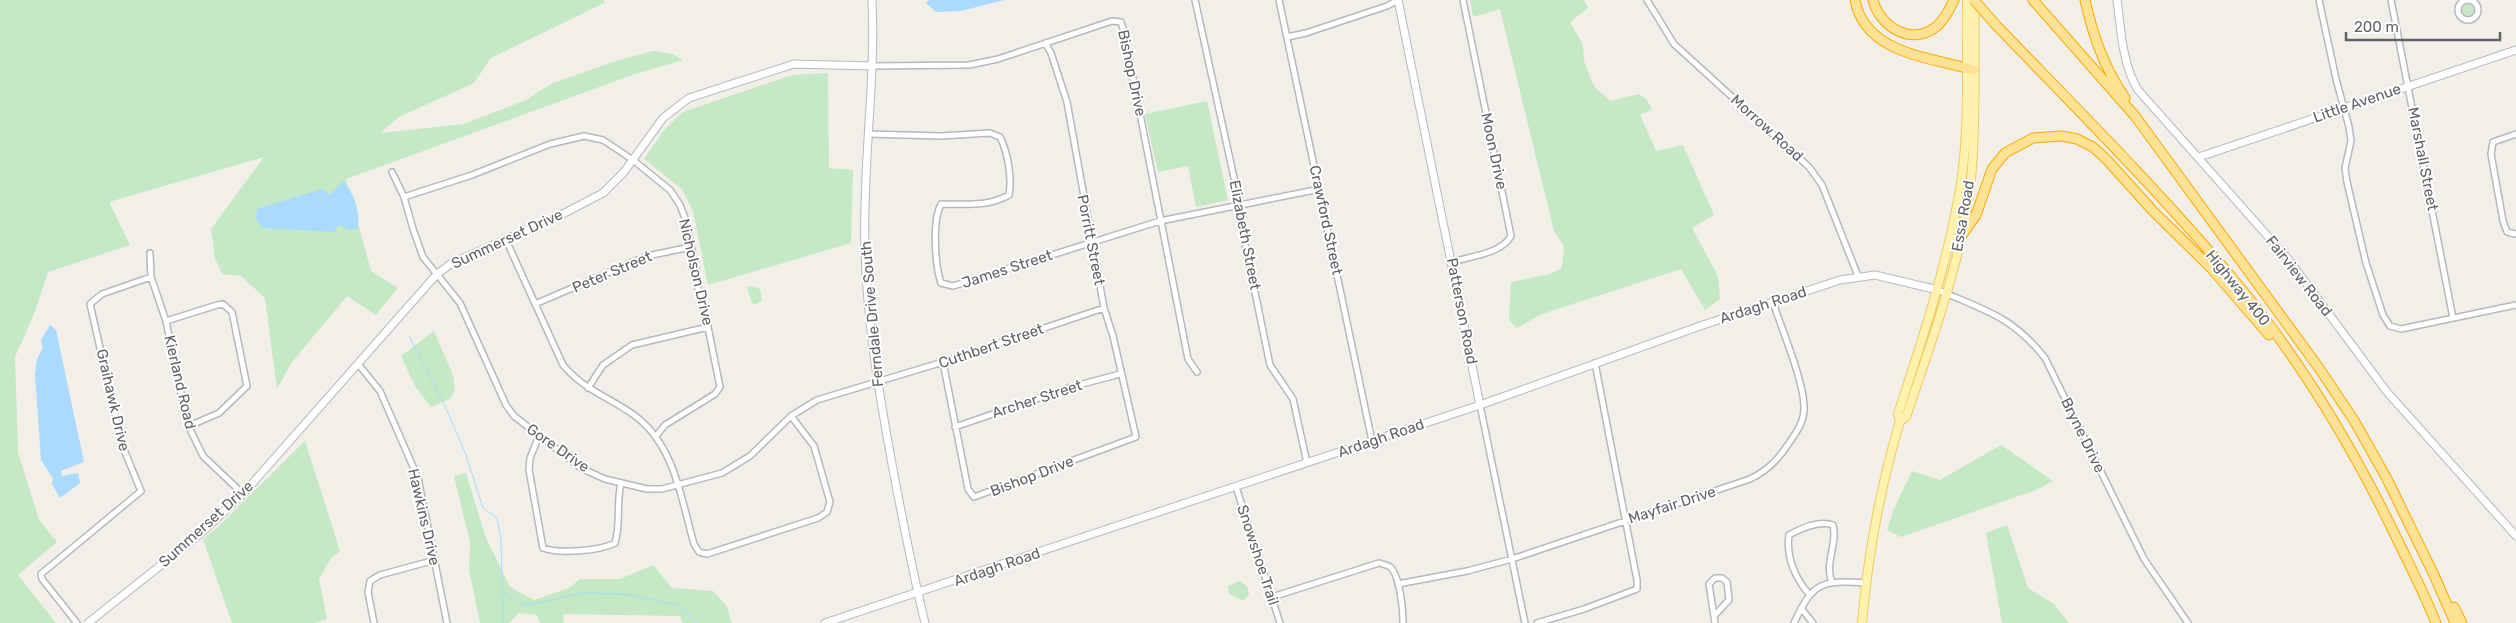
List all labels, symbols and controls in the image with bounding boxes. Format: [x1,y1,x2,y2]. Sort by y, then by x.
scale bar [2346,10,2500,42]
text: 200 m [2354,18,2399,36]
street label: Bishop Drive [1114,28,1150,118]
street label: Little Avenue [2311,80,2403,126]
street label: Morrow Road [1727,91,1807,165]
street label: Marshall Street [2404,106,2442,213]
street label: Moon Drive [1477,111,1511,191]
street label: Crawford Street [1306,164,1346,277]
street label: Elizabeth Street [1226,179,1265,292]
street label: Essa Road [1948,179,1978,253]
street label: Porritt Street [1073,193,1109,287]
street label: Summerset Drive [448,205,566,273]
street label: Nicholson Drive [675,217,717,327]
street label: Fairview Road [2262,232,2336,320]
street label: Ferndale Drive South [857,240,887,388]
street label: James Street [959,246,1055,292]
street label: Peter Street [570,247,655,297]
street label: Highway 400 [2202,247,2274,329]
street label: Patterson Road [1443,256,1481,366]
street label: Ardagh Road [1717,283,1809,327]
street label: Cuthbert Street [936,320,1046,372]
street label: Kierland Road [160,333,200,431]
street label: Graihawk Drive [92,347,134,453]
street label: Archer Street [990,376,1085,422]
street label: Bryne Drive [2057,395,2109,475]
street label: Ardagh Road [1335,415,1427,461]
street label: Gore Drive [523,420,593,476]
street label: Bishop Drive [988,452,1076,500]
street label: Hawkins Drive [404,467,444,567]
street label: Summerset Drive [155,477,257,571]
street label: Mayfair Drive [1626,482,1718,528]
street label: Snowshoe Trail [1233,503,1283,607]
street label: Ardagh Road [951,544,1043,590]

